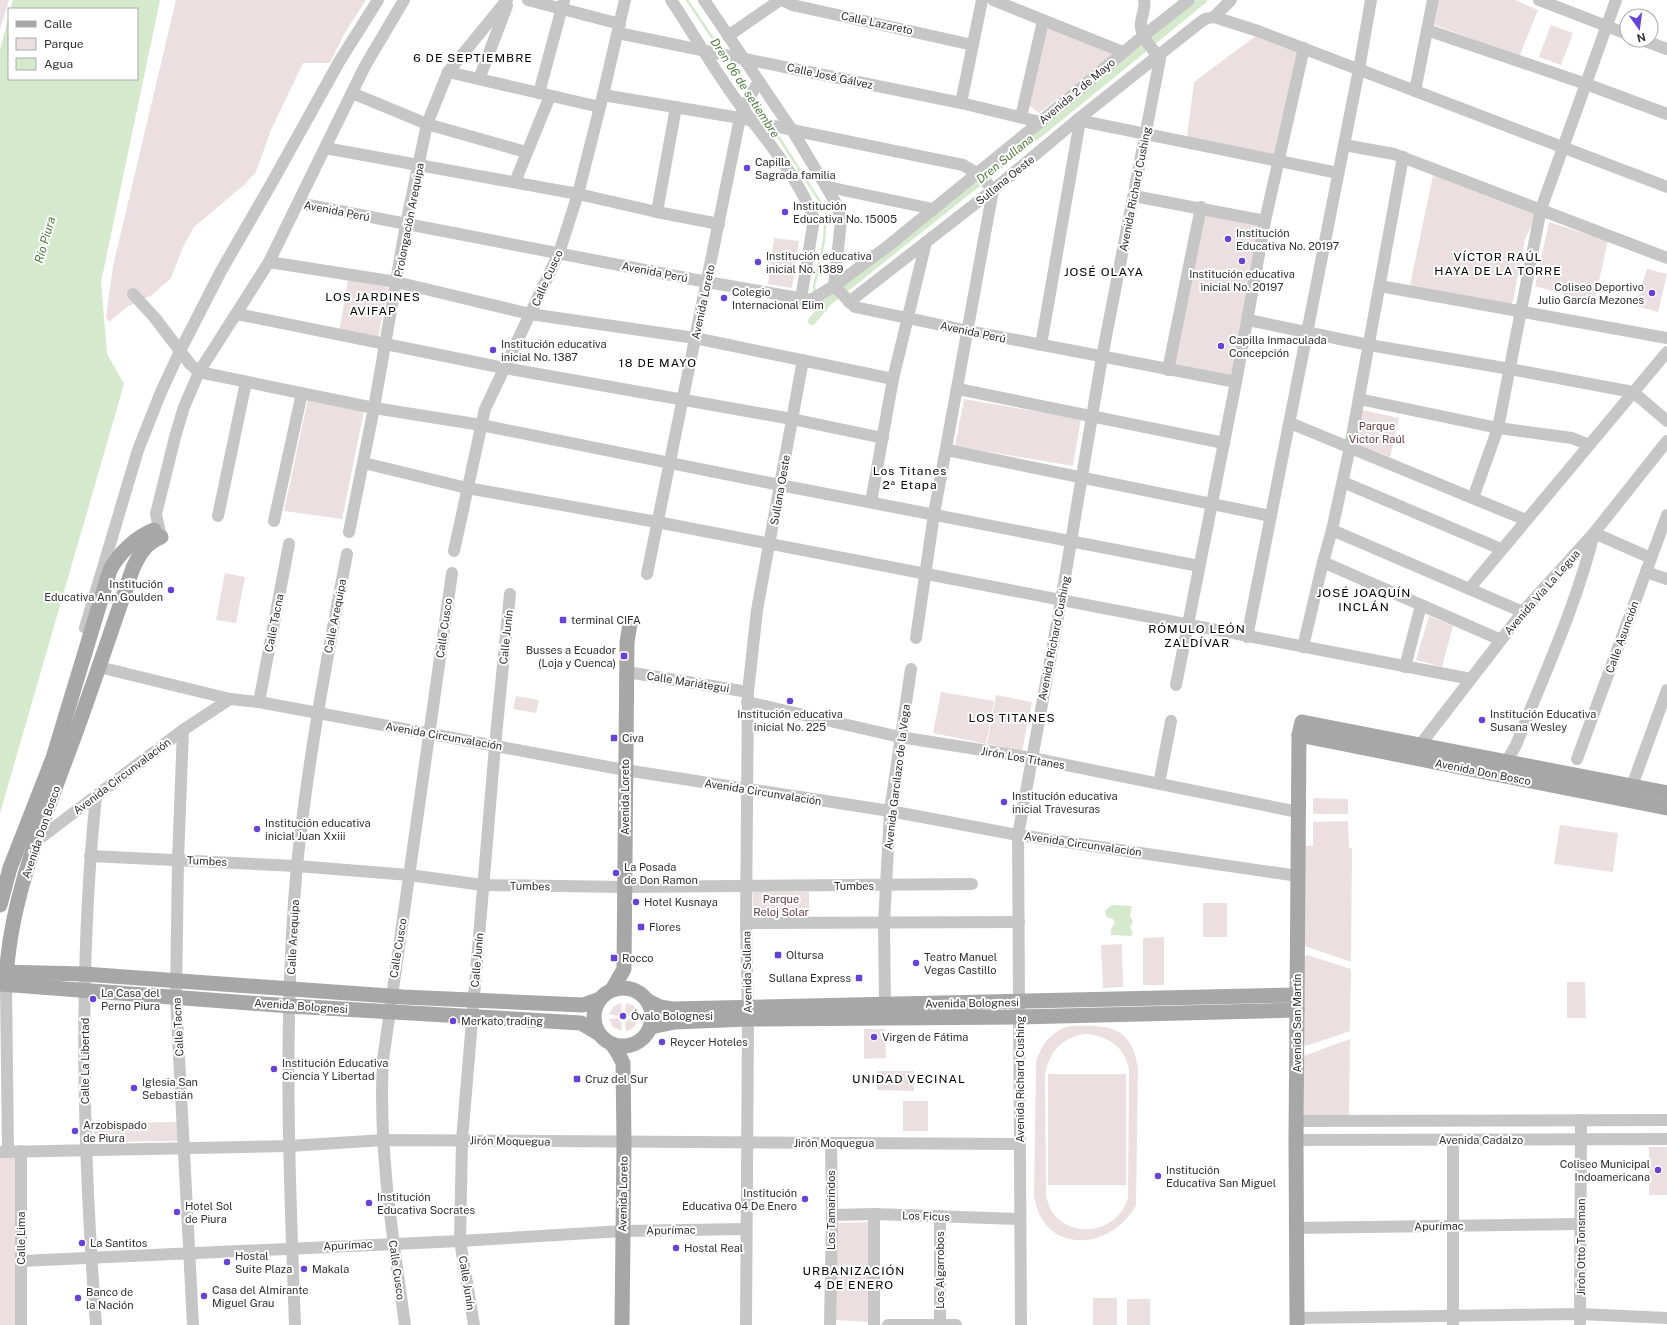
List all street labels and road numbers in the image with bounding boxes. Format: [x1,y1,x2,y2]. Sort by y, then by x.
street label: Calle Lazareto [840,10,914,36]
street label: Avenida 2 de Mayo [1037,56,1117,126]
street label: Calle José Gálvez [786,61,874,91]
street label: Avenida Richard Cushing [1117,125,1153,252]
street label: Sullana Oeste [973,153,1037,207]
street label: Prolongación Arequipa [392,162,426,278]
street label: Avenida Perú [303,199,371,223]
street label: Calle Cusco [529,248,565,308]
street label: Avenida Perú [621,260,689,284]
street label: Avenida Loreto [689,264,717,340]
street label: Avenida Perú [939,319,1007,345]
street label: Sullana Oeste [768,454,792,526]
street label: Avenida Vía La Legua [1502,547,1582,637]
street label: Avenida Richard Cushing [1036,574,1072,701]
street label: Calle Arequipa [322,578,348,654]
street label: Calle Tacna [262,593,286,653]
street label: Calle Cusco [434,597,454,659]
street label: Calle Asunción [1603,599,1641,675]
street label: Calle Junín [497,609,515,665]
street label: Calle Mariátegui [646,670,730,694]
street label: Avenida Garcilazo de la Vega [882,704,912,850]
street label: Avenida Circunvalación [385,720,503,752]
street label: Avenida Circunvalación [71,736,173,816]
street label: Jirón Los Titanes [980,745,1066,771]
street label: Avenida Don Bosco [1434,757,1532,787]
street label: Avenida Loreto [619,759,631,835]
street label: Avenida Circunvalación [704,777,822,807]
street label: Avenida Don Bosco [19,784,63,880]
street label: Avenida Circunvalación [1024,830,1142,858]
street label: Tumbes [187,854,228,868]
street label: Tumbes [510,880,551,892]
street label: Tumbes [834,880,875,892]
street label: Calle Arequipa [285,899,301,975]
street label: Calle Cusco [387,917,409,979]
street label: Avenida Sullana [740,931,754,1013]
street label: Calle Junín [469,932,485,988]
street label: Avenida San Martín [1291,974,1303,1072]
street label: Avenida Bolognesi [925,996,1019,1010]
street label: Calle Tacna [170,997,186,1057]
street label: Avenida Bolognesi [254,997,348,1015]
street label: Avenida Richard Cushing [1014,1015,1026,1142]
street label: Calle La Libertad [79,1018,91,1104]
street label: Jirón Moquegua [470,1134,550,1148]
street label: Avenida Cadalzo [1439,1134,1523,1146]
street label: Jirón Moquegua [794,1137,874,1149]
street label: Avenida Loreto [616,1156,630,1232]
street label: Los Tamarindos [825,1170,837,1250]
street label: Jirón Otto Tonsman [1575,1199,1587,1295]
street label: Los Ficus [902,1209,950,1223]
street label: Calle Lima [15,1211,27,1265]
street label: Apurímac [1414,1220,1464,1232]
street label: Apurímac [646,1224,696,1236]
street label: Los Algarrobos [934,1231,946,1309]
street label: Apurímac [323,1238,373,1252]
street label: Calle Cusco [387,1239,407,1301]
street label: Calle Junín [457,1255,477,1311]

